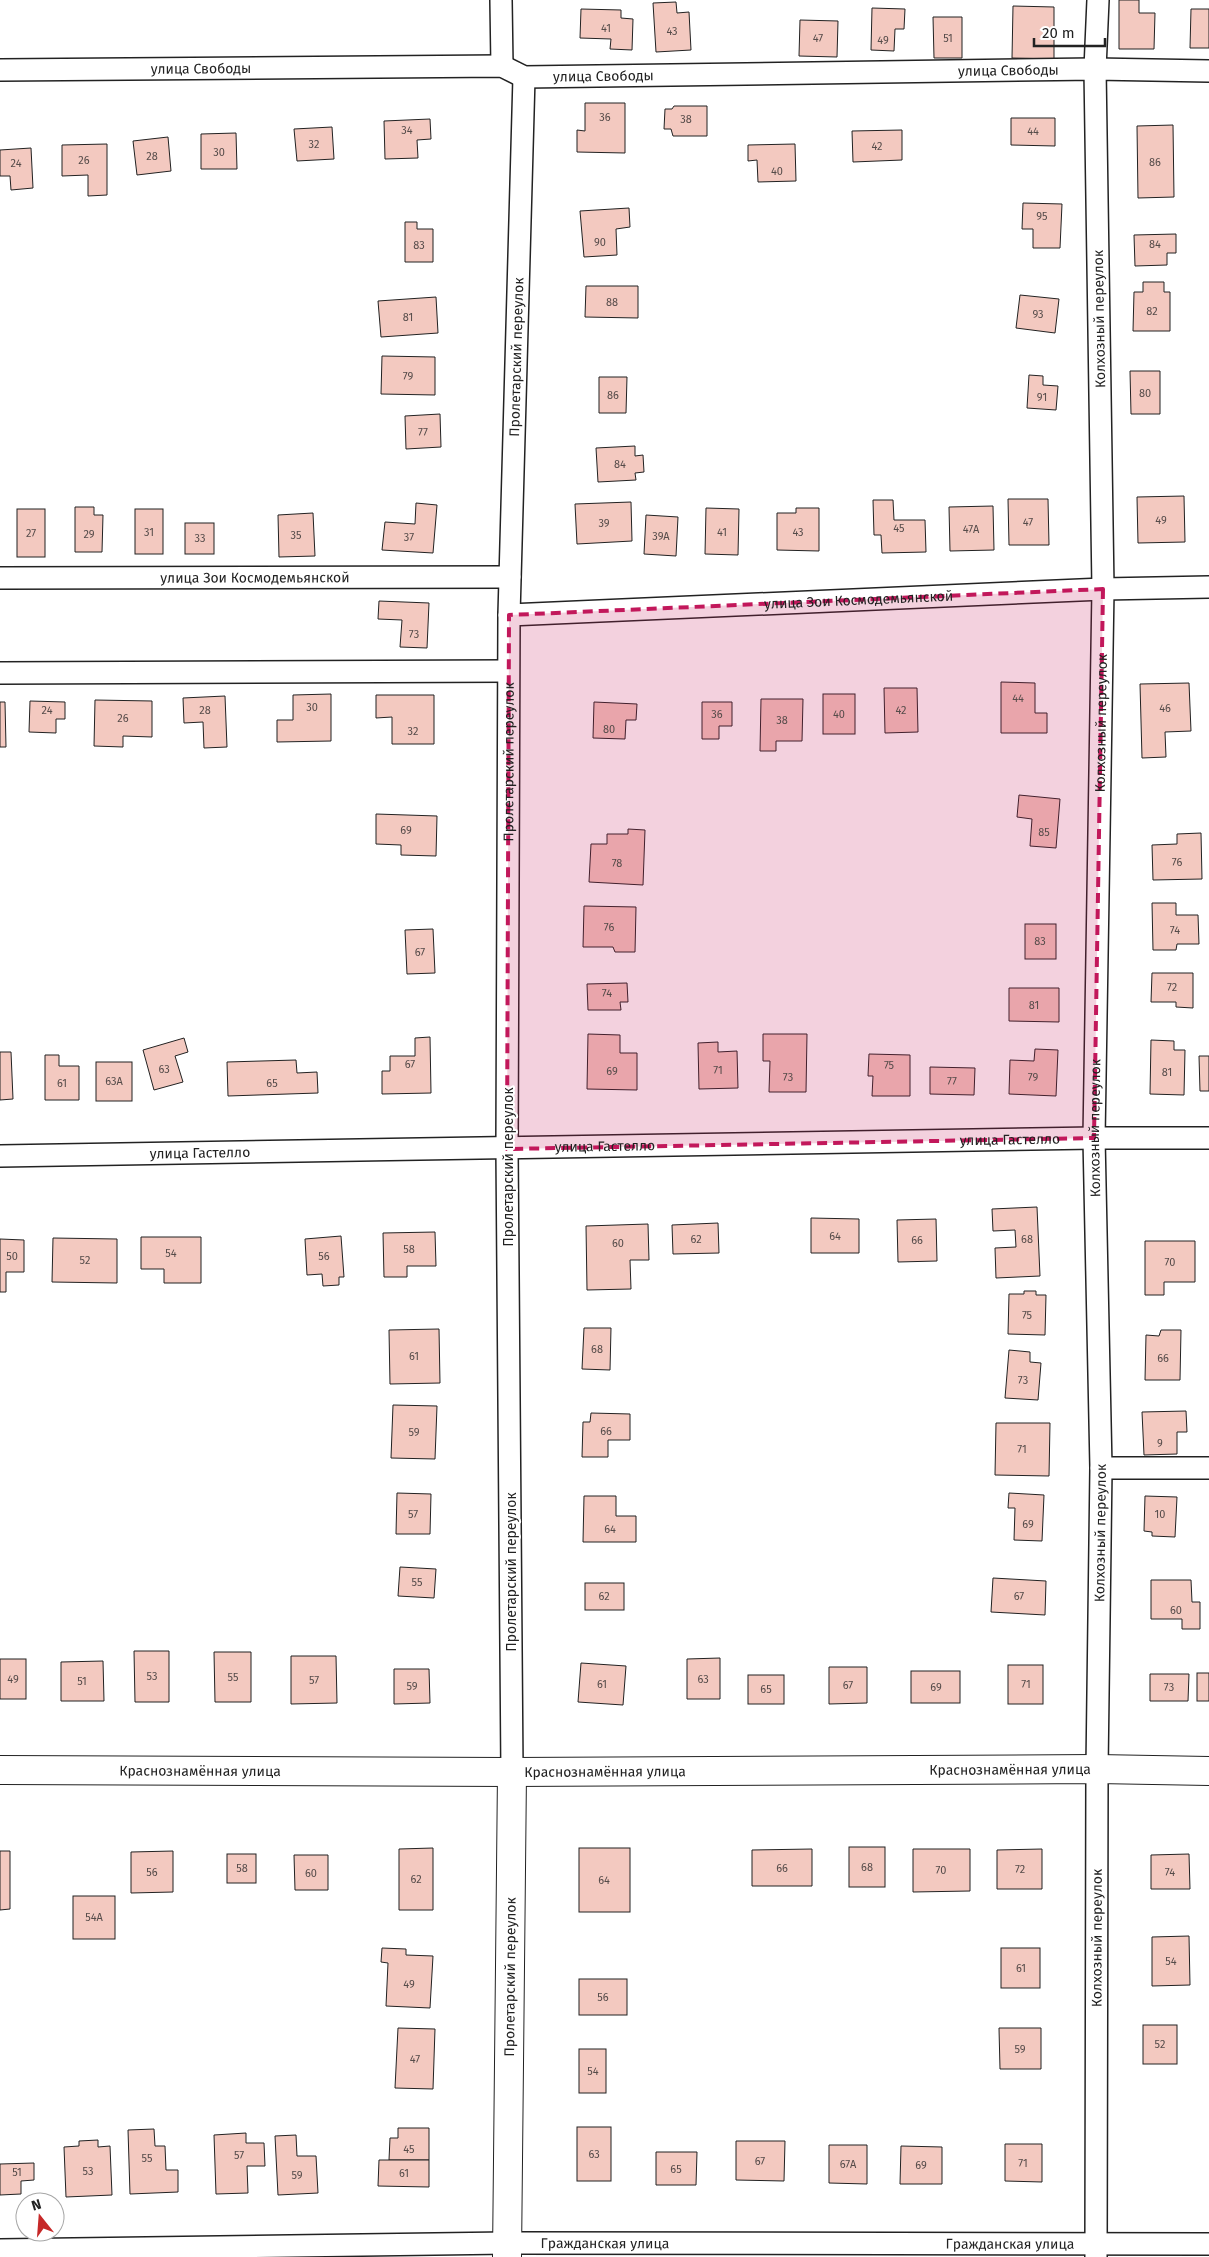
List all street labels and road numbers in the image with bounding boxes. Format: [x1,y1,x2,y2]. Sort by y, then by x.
street label: улица Свободы [151,60,251,78]
street label: улица Свободы [958,62,1059,80]
street label: улица Свободы [553,67,654,86]
street label: Колхозный переулок [1090,249,1109,388]
street label: Пролетарский переулок [506,276,527,437]
street label: улица Зои Космодемьянской [160,569,350,587]
street label: улица Зои Космодемьянской [764,588,954,613]
street label: Колхозный переулок [1092,653,1111,793]
street label: Пролетарский переулок [500,682,518,842]
street label: Колхозный переулок [1086,1058,1104,1198]
street label: Пролетарский переулок [500,1087,517,1247]
street label: улица Гастелло [959,1131,1060,1149]
street label: улица Гастелло [554,1137,655,1156]
street label: улица Гастелло [150,1144,250,1163]
street label: Колхозный переулок [1091,1463,1110,1602]
street label: Пролетарский переулок [503,1492,520,1652]
street label: Краснознамённая улица [929,1761,1091,1779]
street label: Краснознамённая улица [119,1762,281,1780]
street label: Краснознамённая улица [524,1763,686,1781]
street label: Колхозный переулок [1089,1868,1106,2007]
street label: Пролетарский переулок [501,1896,520,2057]
street label: Гражданская улица [541,2235,669,2252]
street label: Гражданская улица [946,2236,1074,2253]

